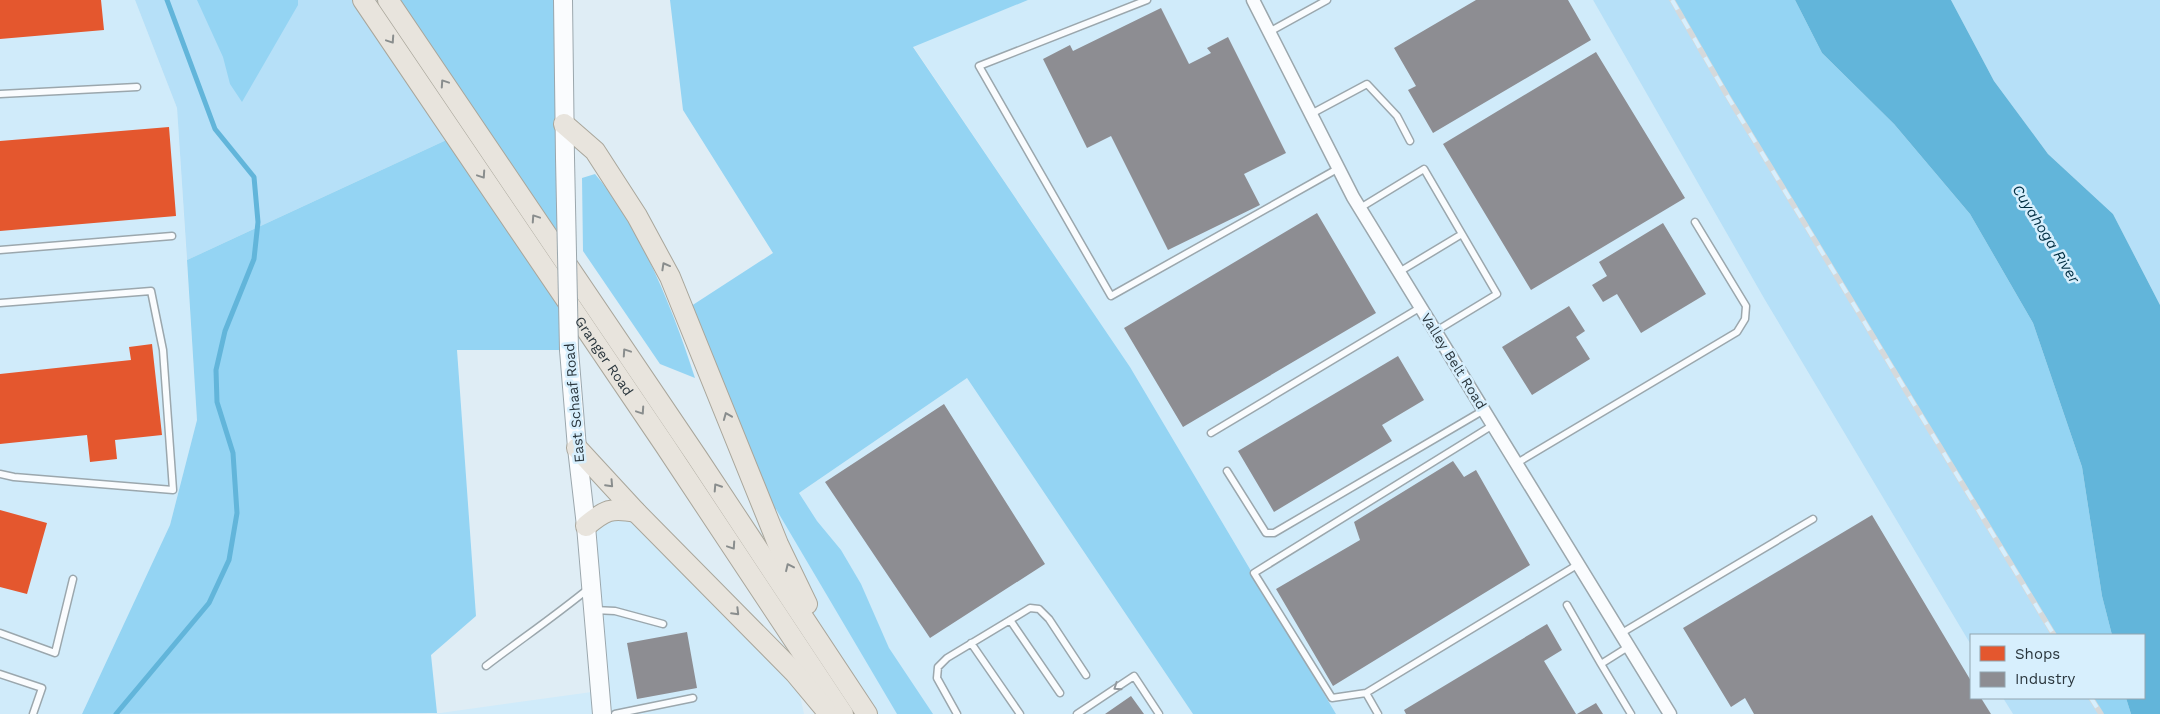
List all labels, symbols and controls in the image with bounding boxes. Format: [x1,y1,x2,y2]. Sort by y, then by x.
one-way arrow [384,35,394,44]
one-way arrow [441,79,451,88]
one-way arrow [476,169,485,179]
water label: Cuyahoga River [2008,181,2084,288]
one-way arrow [532,214,541,223]
one-way arrow [661,263,671,272]
street label: Valley Belt Road [1418,310,1490,412]
street label: Granger Road [572,313,637,399]
street label: East Schaaf Road [561,343,587,463]
one-way arrow [623,349,632,358]
one-way arrow [635,406,645,415]
one-way arrow [723,412,734,421]
one-way arrow [604,478,613,487]
one-way arrow [714,484,723,493]
one-way arrow [725,541,735,550]
one-way arrow [784,563,795,572]
one-way arrow [730,606,739,615]
legend [1970,634,2145,699]
text: Shops [2015,645,2060,663]
text: Industry [2015,670,2076,688]
one-way arrow [1113,681,1122,690]

